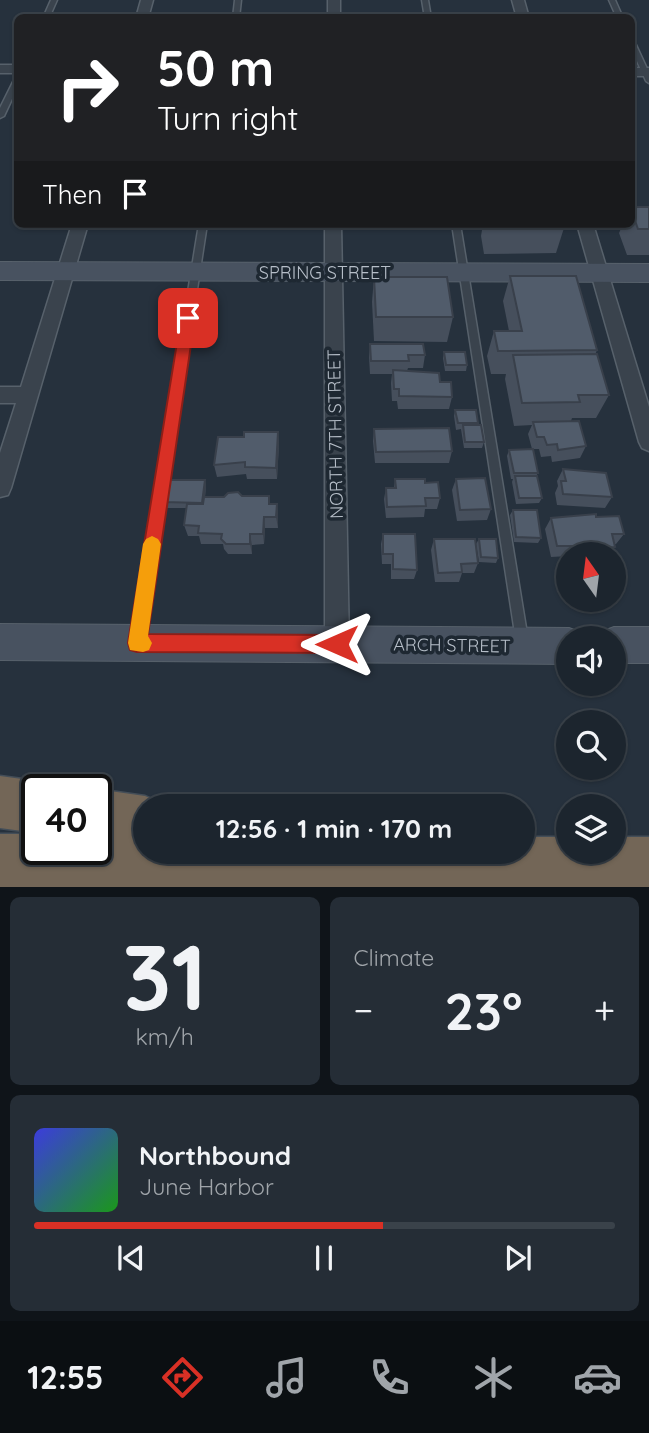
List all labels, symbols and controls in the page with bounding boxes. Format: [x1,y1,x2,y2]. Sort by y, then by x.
text: 50 m [157,37,274,98]
icon: right [42,42,133,133]
text: Turn right [157,98,298,138]
icon: arrive [116,175,154,213]
text: Then [42,178,102,211]
street label: SPRING STREET [259,261,391,284]
pin [158,288,218,348]
icon: arrive [169,299,207,337]
street label: NORTH 7TH STREET [322,349,348,519]
north arrow [556,542,626,612]
map controls [556,542,626,864]
position arrow [300,607,374,681]
button: sound [556,626,626,696]
street label: ARCH STREET [393,632,511,658]
button: search [556,710,626,780]
speed limit sign: 40 [21,774,112,865]
button: layers [556,794,626,864]
text: 12:56 · 1 min · 170 m [216,812,452,845]
text: 31 [123,919,207,1033]
text: Climate [354,943,434,972]
text: 23° [444,978,522,1043]
text: − [354,986,373,1034]
text: + [594,986,615,1034]
text: km/h [136,1022,194,1051]
text: Northbound [139,1139,291,1172]
text: June Harbor [139,1172,274,1201]
icon: previous [112,1239,150,1277]
icon: pause [305,1239,343,1277]
icon: next [499,1239,537,1277]
icon: directions [158,1353,207,1402]
icon: music [262,1353,311,1402]
icon: phone [365,1353,414,1402]
icon: climate [469,1353,518,1402]
icon: car [573,1353,622,1402]
text: 12:55 [27,1357,104,1397]

